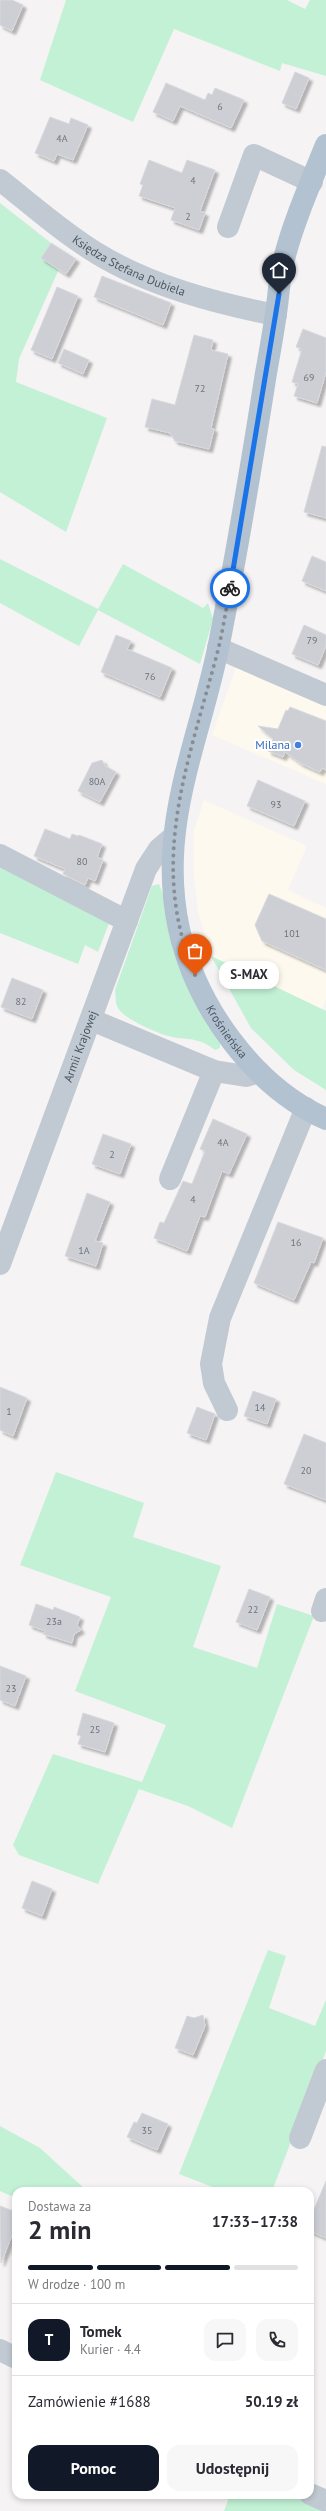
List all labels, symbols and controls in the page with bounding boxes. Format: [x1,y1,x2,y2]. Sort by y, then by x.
house number: 6 [217,100,223,113]
house number: 4A [56,132,68,145]
house number: 4 [190,174,196,187]
house number: 2 [185,210,191,223]
street label: Księdza Stefana Dubiela [70,232,187,299]
pin [262,253,296,294]
icon: home [268,259,290,281]
house number: 69 [304,371,314,384]
house number: 72 [195,382,205,395]
courier [210,568,250,608]
icon: bike [219,577,241,599]
house number: 79 [307,634,317,647]
house number: 76 [145,670,155,683]
place label: Milana [255,737,290,752]
marker: Milana [293,740,303,750]
house number: 80A [89,775,106,788]
house number: 93 [271,798,281,811]
house number: 80 [77,855,88,868]
house number: 101 [284,927,300,940]
pin [178,934,212,975]
icon: bag [184,940,206,962]
callout: S-MAX [219,961,279,989]
text: S-MAX [230,966,268,983]
house number: 82 [16,995,26,1008]
street label: Krośnieńska [203,1002,251,1061]
street label: Armii Krajowej [60,1008,100,1084]
house number: 4A [217,1136,229,1149]
house number: 2 [109,1148,115,1161]
house number: 4 [190,1193,196,1206]
house number: 16 [291,1236,301,1249]
house number: 1A [78,1244,90,1257]
house number: 14 [255,1401,266,1414]
house number: 1 [6,1405,12,1418]
house number: 20 [301,1464,312,1477]
house number: 22 [248,1603,258,1616]
house number: 23a [46,1615,62,1628]
house number: 23 [6,1682,16,1695]
house number: 25 [90,1723,100,1736]
house number: 35 [142,2124,152,2137]
text: Dostawa za [28,2198,91,2215]
text: 17:33–17:38 [212,2212,298,2231]
text: 2 min [28,2213,91,2246]
text: W drodze · 100 m [28,2276,125,2293]
button: chat [204,2319,246,2361]
button: phone [256,2319,298,2361]
text: Tomek [80,2322,122,2341]
text: T [45,2330,53,2349]
text: Kurier · 4.4 [80,2341,141,2358]
text: Zamówienie #1688 [28,2392,151,2411]
text: 50.19 zł [245,2392,298,2411]
button: Pomoc [28,2445,159,2491]
button: Udostępnij [167,2445,298,2491]

